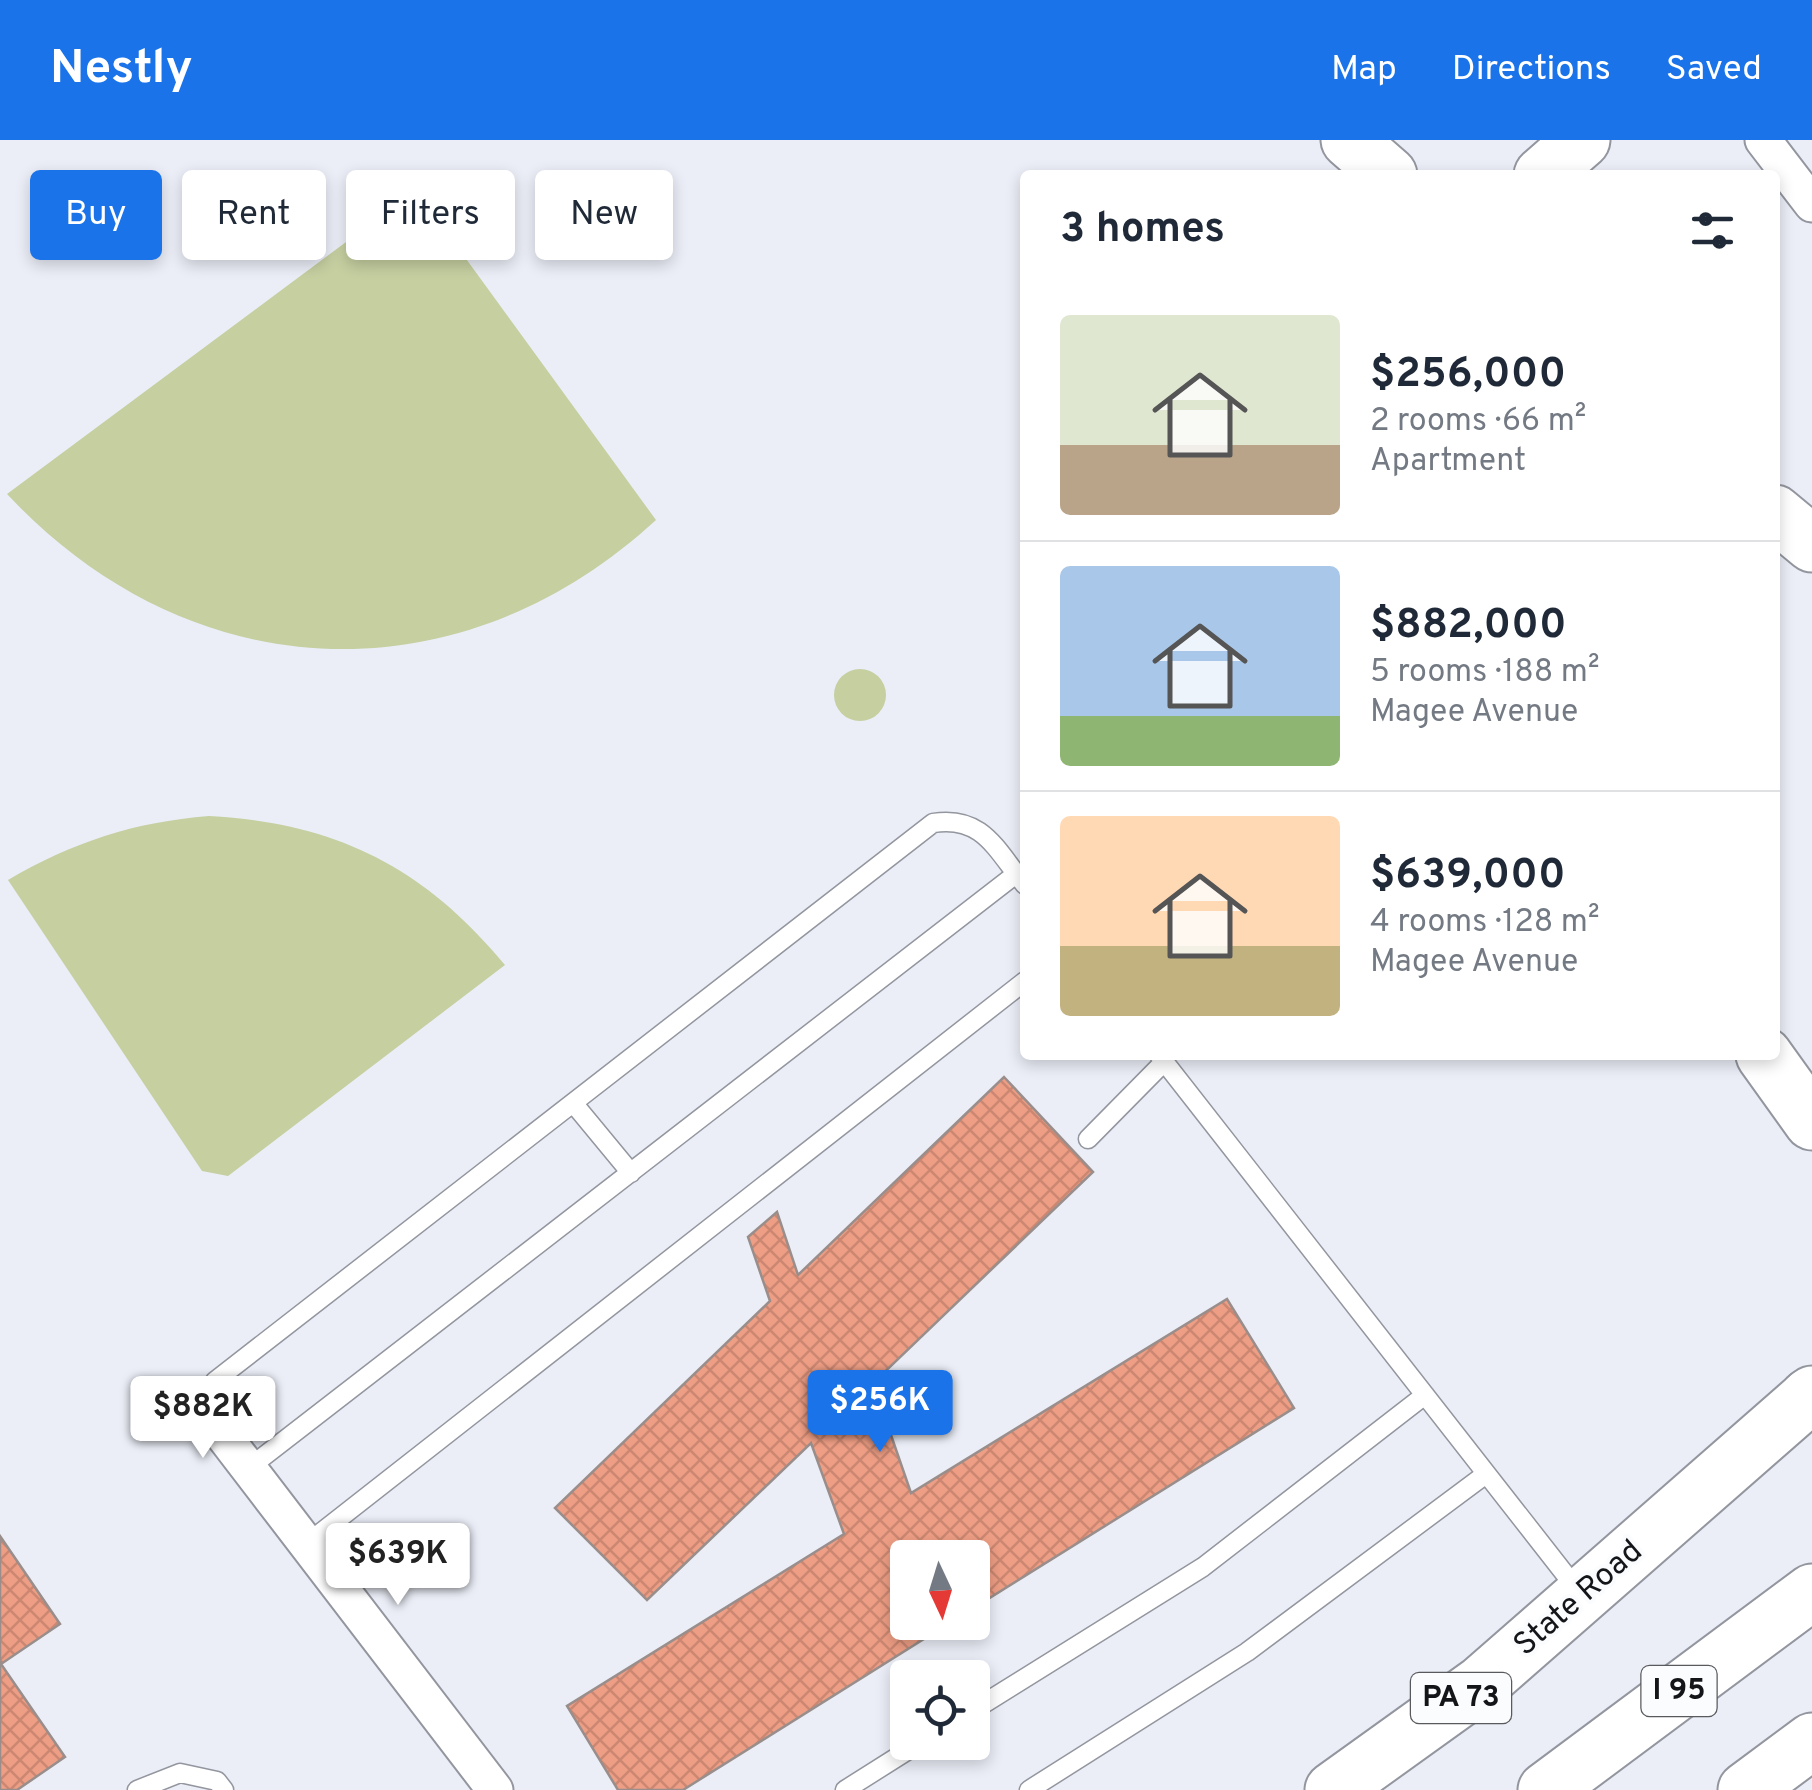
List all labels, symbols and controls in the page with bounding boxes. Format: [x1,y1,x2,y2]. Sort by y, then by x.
text: Nestly [50,40,193,100]
text: Map [1331,48,1397,92]
text: Directions [1452,48,1611,92]
text: Saved [1666,48,1762,92]
chip: Buy [30,170,162,260]
chip: Rent [182,170,326,260]
chip: Filters [346,170,515,260]
chip: New [535,170,673,260]
icon: filters [1685,203,1740,258]
text: 3 homes [1060,204,1225,257]
text: $256,000 [1370,349,1566,402]
icon: home [1140,355,1260,475]
text: 2 rooms · 66 m² [1370,402,1586,442]
text: Apartment [1370,442,1526,482]
text: $882,000 [1370,600,1567,653]
icon: home [1140,606,1260,726]
text: 5 rooms · 188 m² [1370,653,1600,693]
text: Magee Avenue [1370,693,1578,733]
text: $639,000 [1370,850,1566,903]
icon: home [1140,856,1260,976]
text: 4 rooms · 128 m² [1370,903,1600,943]
text: Magee Avenue [1370,943,1578,983]
pin: $256K [810,1370,950,1455]
pin: $882K [133,1376,273,1461]
text: $256K [830,1382,930,1422]
text: $882K [152,1388,254,1428]
pin: $639K [328,1523,468,1608]
street label: State Road [1506,1532,1652,1666]
text: $639K [348,1535,448,1575]
north arrow [890,1540,990,1640]
map controls [890,1540,990,1760]
button: locate [890,1660,990,1760]
road number: I 95 [1642,1666,1716,1716]
road number: PA 73 [1411,1673,1511,1723]

